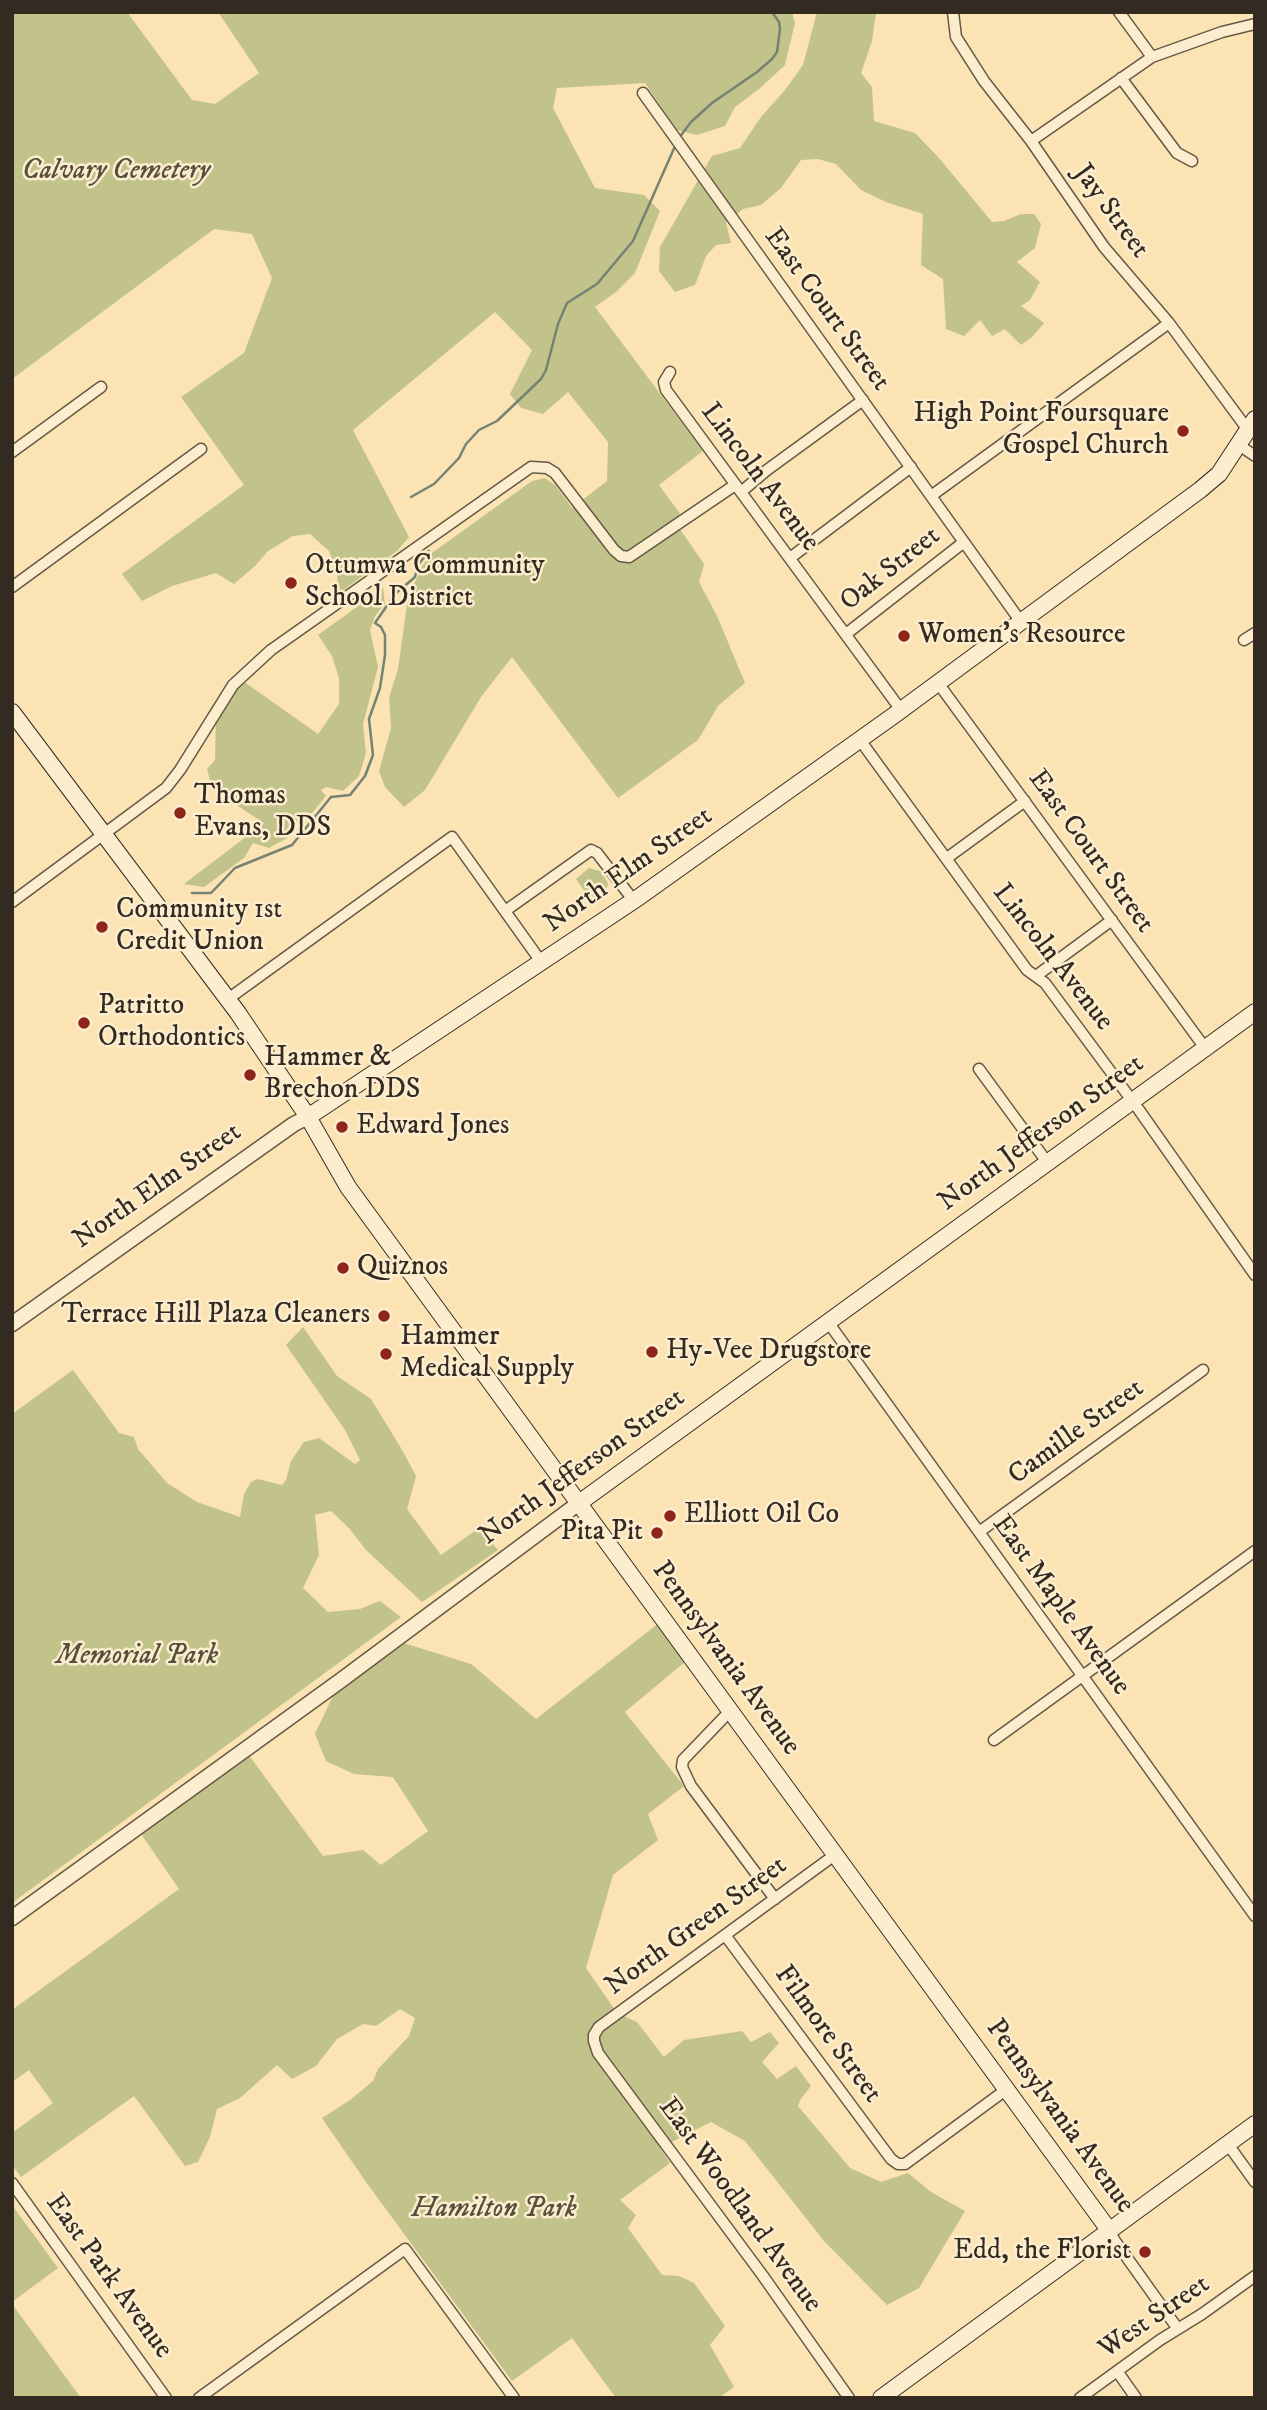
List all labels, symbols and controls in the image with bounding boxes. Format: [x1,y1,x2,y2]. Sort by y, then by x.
park label: Calvary Cemetery [22,155,210,189]
street label: Jay Street [1065,158,1155,266]
street label: East Court Street [756,222,896,398]
street label: Lincoln Avenue [692,397,826,559]
place label: High Point Foursquare Gospel Church [914,398,1169,464]
marker: High Point Foursquare Gospel Church [1175,423,1191,439]
street label: Oak Street [834,520,948,620]
place label: Ottumwa Community School District [305,550,545,616]
marker: Ottumwa Community School District [283,575,299,591]
place label: Women's Resource [918,619,1126,653]
marker: Women's Resource [896,628,912,644]
street label: East Court Street [1020,764,1160,940]
place label: Thomas Evans, DDS [194,780,331,846]
street label: North Elm Street [538,801,720,941]
marker: Thomas Evans, DDS [172,805,188,821]
street label: Lincoln Avenue [984,878,1120,1038]
place label: Community 1st Credit Union [116,894,282,960]
marker: Community 1st Credit Union [94,919,110,935]
place label: Patritto Orthodontics [98,990,245,1056]
marker: Patritto Orthodontics [76,1015,92,1031]
place label: Hammer & Brechon DDS [264,1042,421,1108]
street label: North Jefferson Street [933,1048,1151,1220]
marker: Hammer & Brechon DDS [242,1067,258,1083]
place label: Edward Jones [356,1110,509,1144]
street label: North Elm Street [67,1117,249,1257]
marker: Edward Jones [334,1119,350,1135]
place label: Quiznos [357,1251,448,1285]
marker: Quiznos [335,1260,351,1276]
place label: Terrace Hill Plaza Cleaners [61,1299,370,1333]
marker: Terrace Hill Plaza Cleaners [376,1308,392,1324]
place label: Hammer Medical Supply [400,1321,574,1387]
place label: Hy-Vee Drugstore [666,1335,871,1369]
marker: Hy-Vee Drugstore [644,1344,660,1360]
marker: Hammer Medical Supply [378,1346,394,1362]
street label: Camille Street [1003,1373,1151,1493]
street label: North Jefferson Street [474,1382,692,1554]
place label: Elliott Oil Co [684,1499,839,1533]
marker: Elliott Oil Co [662,1508,678,1524]
street label: East Maple Avenue [983,1510,1137,1702]
place label: Pita Pit [560,1516,643,1550]
marker: Pita Pit [649,1525,665,1541]
street label: Pennsylvania Avenue [643,1555,807,1763]
park label: Memorial Park [56,1640,218,1674]
street label: North Green Street [600,1850,794,2004]
street label: Filmore Street [766,1960,888,2110]
street label: Pennsylvania Avenue [977,2013,1141,2221]
street label: East Woodland Avenue [650,2092,828,2320]
street label: East Park Avenue [37,2188,179,2366]
park label: Hamilton Park [411,2193,577,2227]
place label: Edd, the Florist [953,2235,1131,2269]
marker: Edd, the Florist [1137,2244,1153,2260]
street label: West Street [1093,2269,1217,2367]

